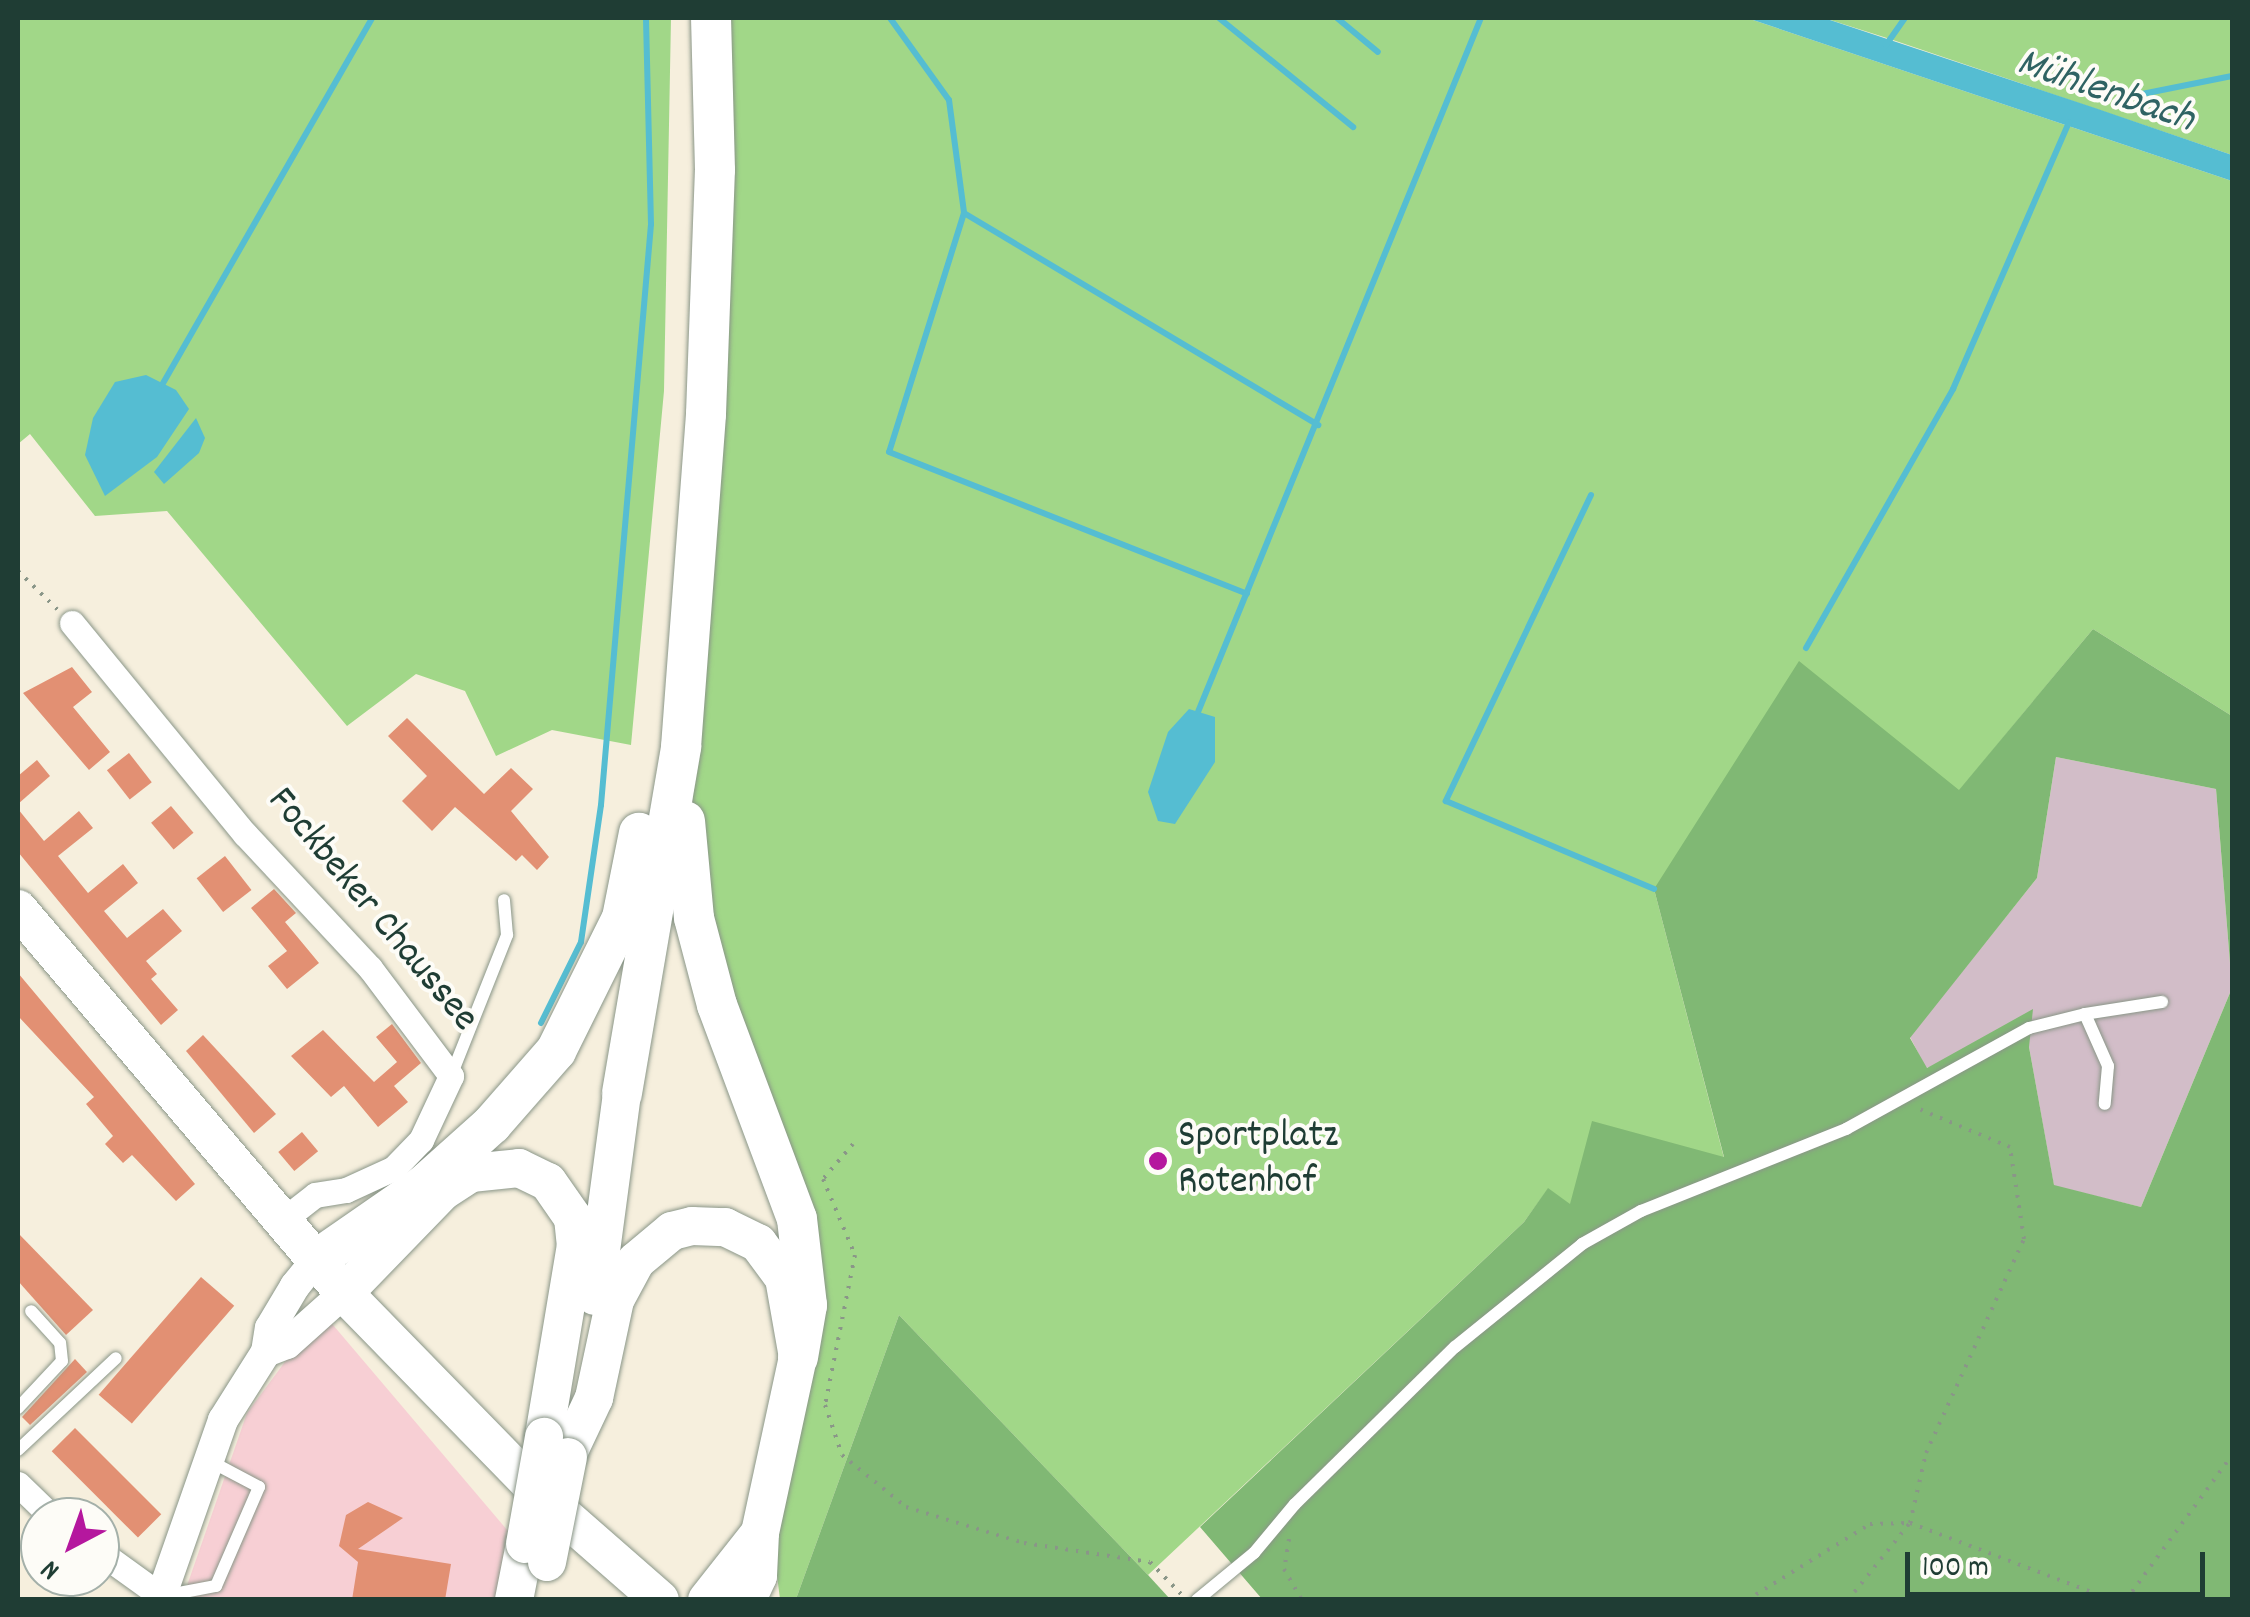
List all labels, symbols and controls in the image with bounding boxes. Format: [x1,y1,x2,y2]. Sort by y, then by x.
water label: Mühlenbach [2010,39,2200,147]
street label: Fockbeker Chaussee [255,779,487,1043]
place label: Sportplatz Rotenhof [1178,1114,1338,1208]
marker: Sportplatz Rotenhof [1147,1150,1169,1172]
north arrow [20,1497,120,1597]
scale bar [1910,1532,2210,1594]
text: N [33,1548,70,1588]
text: 100 m [1922,1548,1989,1591]

